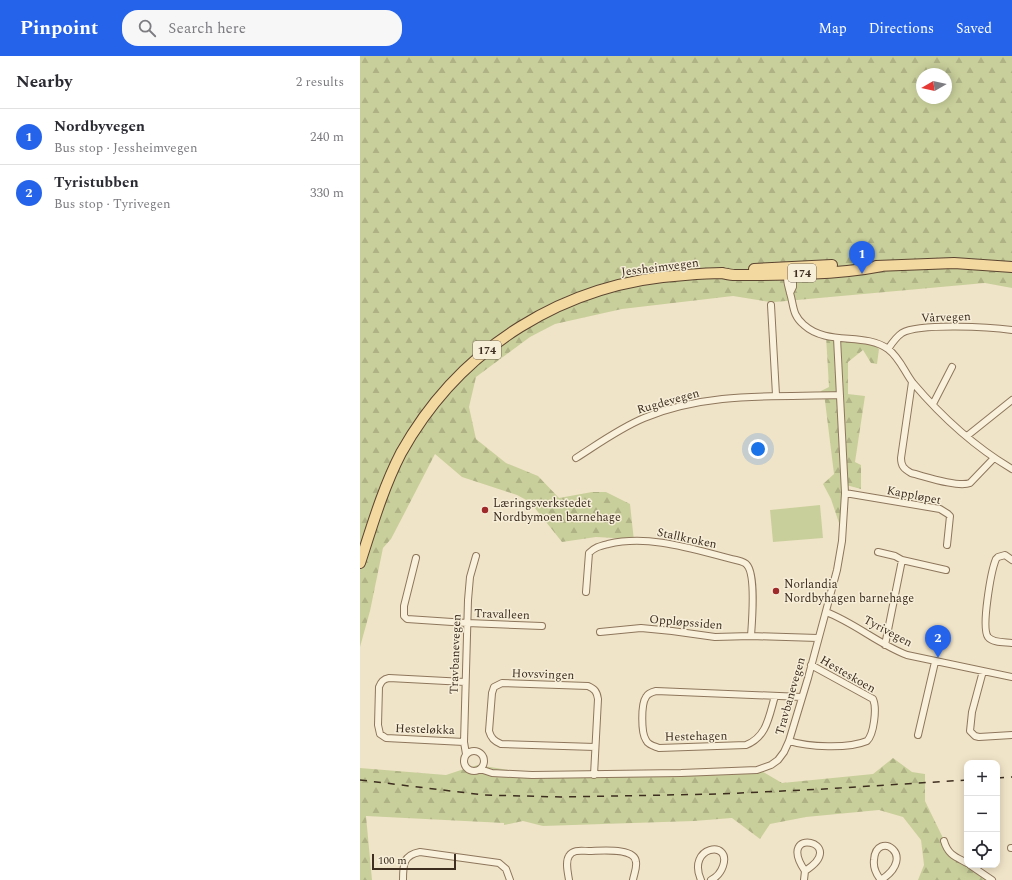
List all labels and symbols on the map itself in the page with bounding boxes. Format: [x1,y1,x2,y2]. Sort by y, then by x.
north arrow [916,68,952,104]
pin: 1 [849,241,875,274]
street label: Jessheimvegen [620,253,700,282]
road number: 174 [788,264,816,282]
street label: Vårvegen [921,307,971,328]
road number: 174 [473,341,501,359]
street label: Rugdevegen [635,383,702,419]
your location [748,439,768,459]
street label: Kappløpet [885,481,943,510]
place label: Læringsverkstedet Nordbymoen barnehage [493,494,621,527]
marker: Læringsverkstedet Nordbymoen barnehage [480,505,490,515]
street label: Stallkroken [655,523,719,554]
place label: Norlandia Nordbyhagen barnehage [784,575,914,608]
marker: Norlandia Nordbyhagen barnehage [771,586,781,596]
street label: Travalleen [474,604,530,625]
street label: Oppløpssiden [648,610,723,635]
street label: Tyrivegen [860,611,916,652]
street label: Travbanevegen [445,613,466,695]
pin: 2 [925,625,951,658]
street label: Hesteskoen [816,651,879,698]
street label: Travbanevegen [770,655,811,737]
street label: Hovsvingen [511,664,575,685]
street label: Hesteløkka [395,719,455,740]
street label: Hestehagen [665,726,727,747]
scale bar [372,852,456,871]

